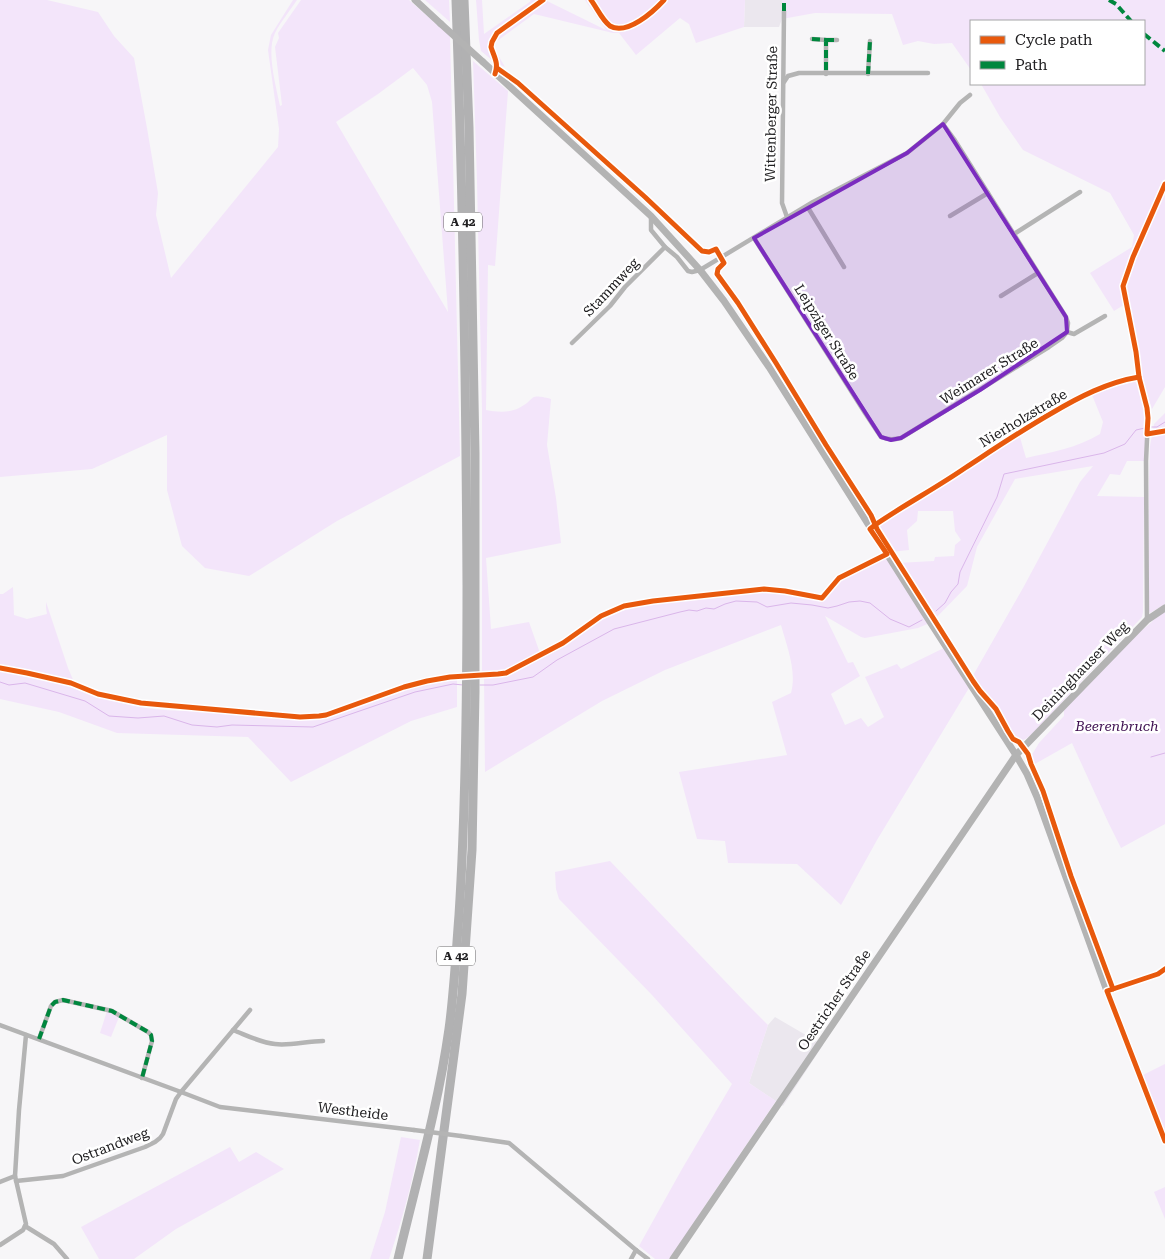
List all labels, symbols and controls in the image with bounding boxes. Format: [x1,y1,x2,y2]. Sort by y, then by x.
legend [970,20,1145,85]
text: Cycle path [1015,31,1093,49]
street label: Wittenberger Straße [762,46,780,182]
text: Path [1015,56,1048,74]
road number: A 42 [444,212,482,232]
street label: Stammweg [580,255,642,319]
street label: Leipziger Straße [791,281,863,383]
street label: Weimarer Straße [937,334,1041,408]
street label: Nierholzstraße [976,385,1070,450]
street label: Deininghauser Weg [1029,618,1131,724]
park label: Beerenbruch [1074,718,1159,734]
road number: A 42 [437,946,475,966]
street label: Oestricher Straße [794,946,874,1054]
street label: Westheide [317,1099,390,1123]
street label: Ostrandweg [69,1124,151,1168]

